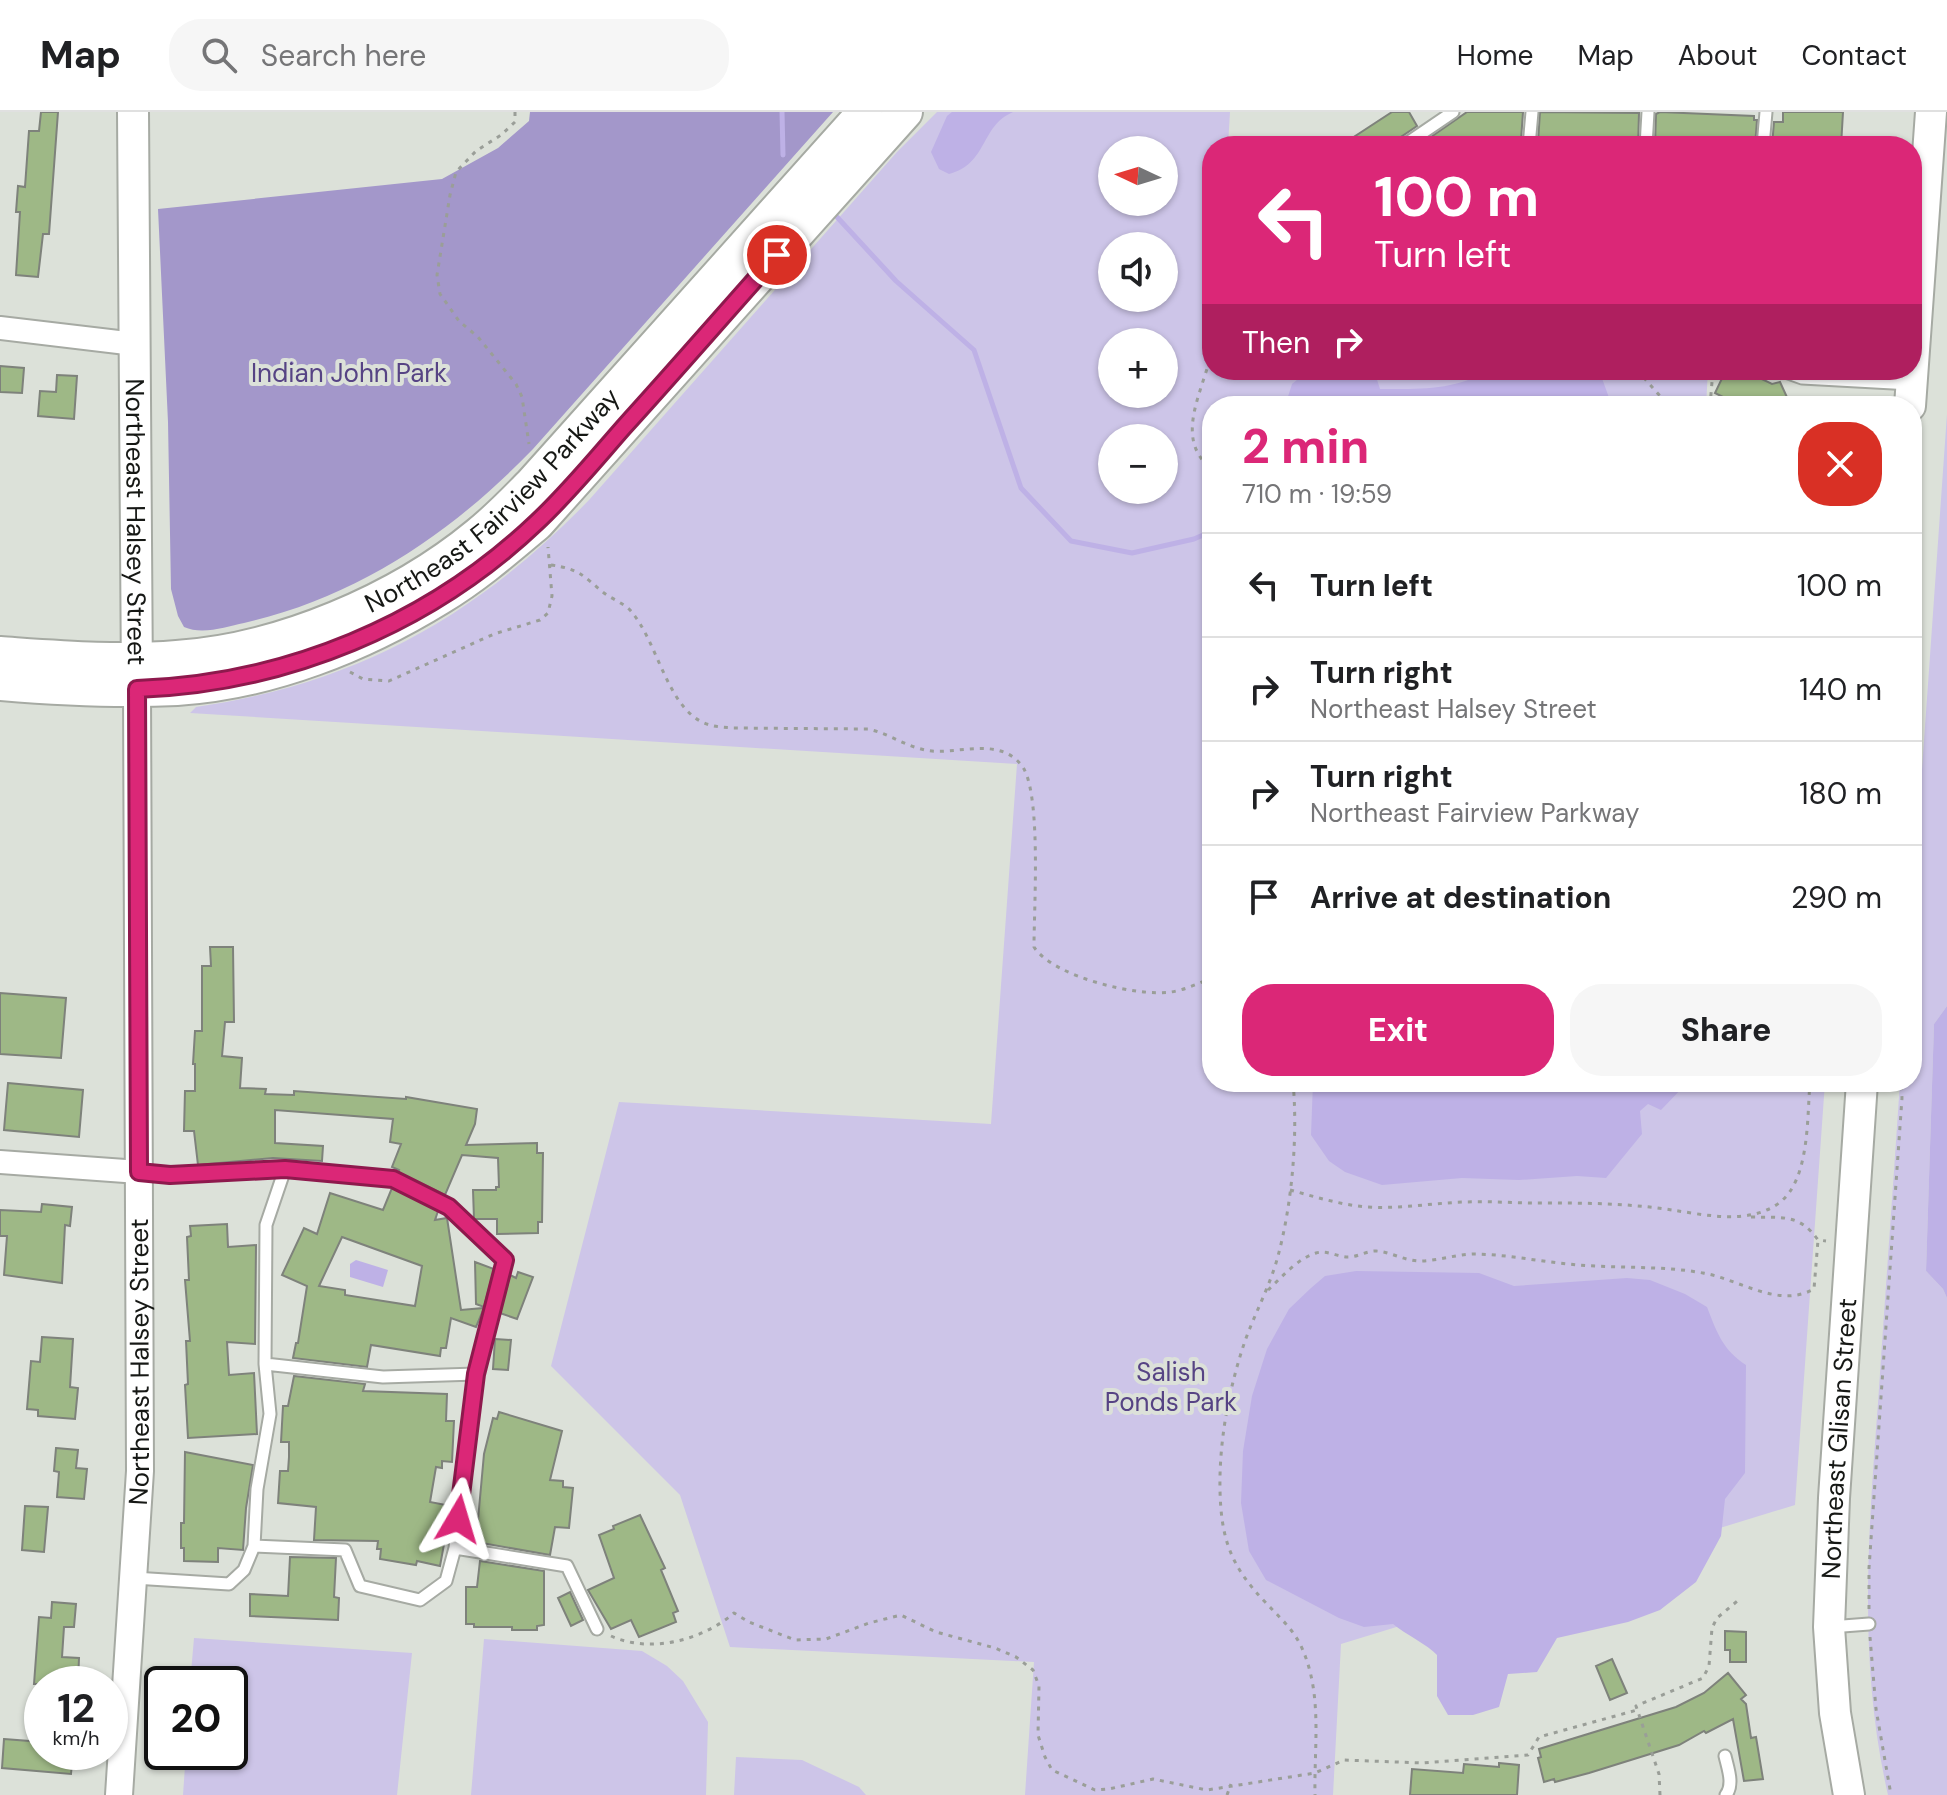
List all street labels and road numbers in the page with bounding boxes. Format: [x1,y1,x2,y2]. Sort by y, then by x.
street label: Northeast Halsey Street [118,378,154,666]
street label: Northeast Fairview Parkway [359,381,627,620]
street label: Northeast Halsey Street [121,1218,157,1506]
street label: Northeast Glisan Street [1814,1297,1864,1580]

